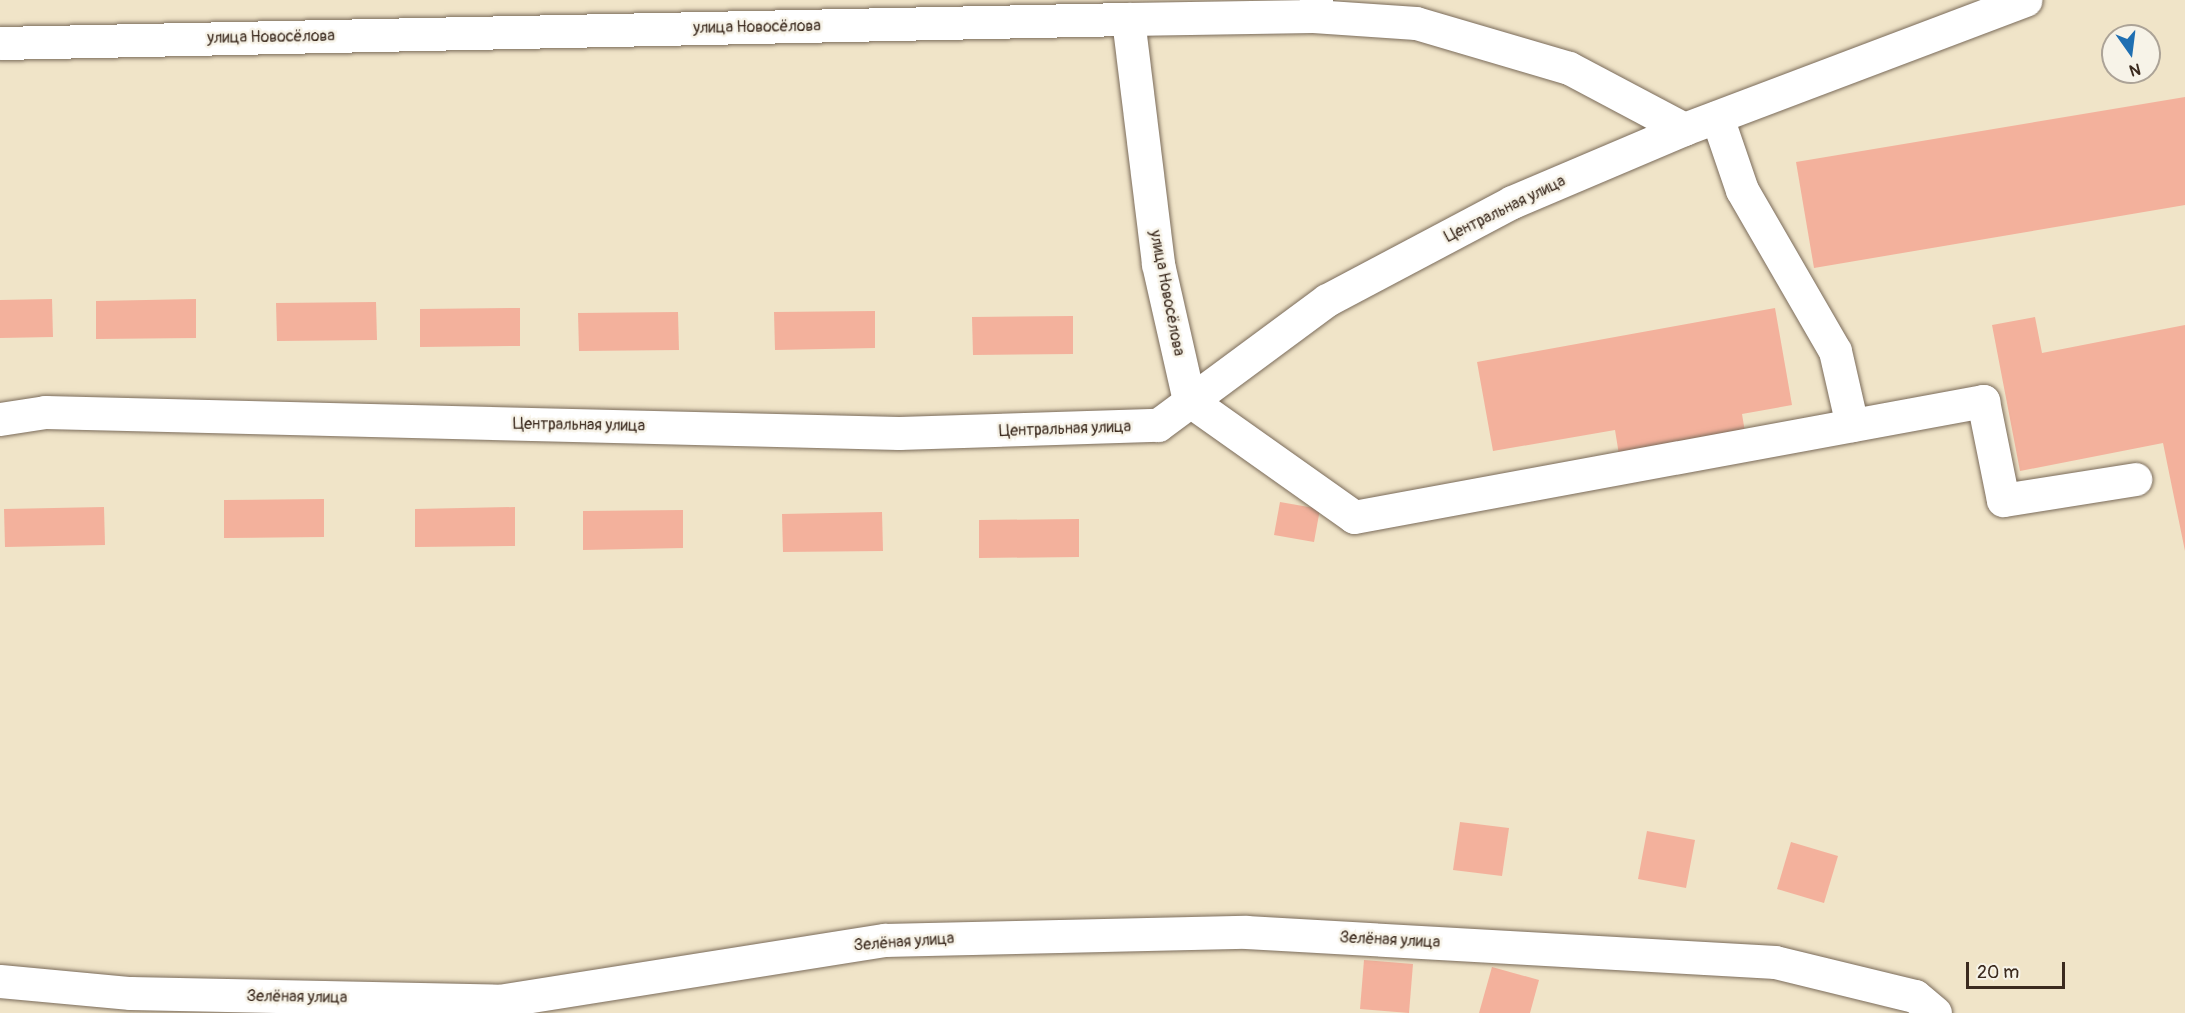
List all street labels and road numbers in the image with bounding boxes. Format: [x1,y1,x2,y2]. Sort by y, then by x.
street label: улица Новосёлова [693,16,821,38]
street label: улица Новосёлова [207,26,335,48]
street label: Центральная улица [1441,171,1569,247]
street label: улица Новосёлова [1145,229,1189,357]
street label: Центральная улица [513,414,645,436]
street label: Центральная улица [999,417,1131,441]
street label: Зелёная улица [1339,928,1441,952]
street label: Зелёная улица [853,929,955,955]
street label: Зелёная улица [246,987,348,1007]

